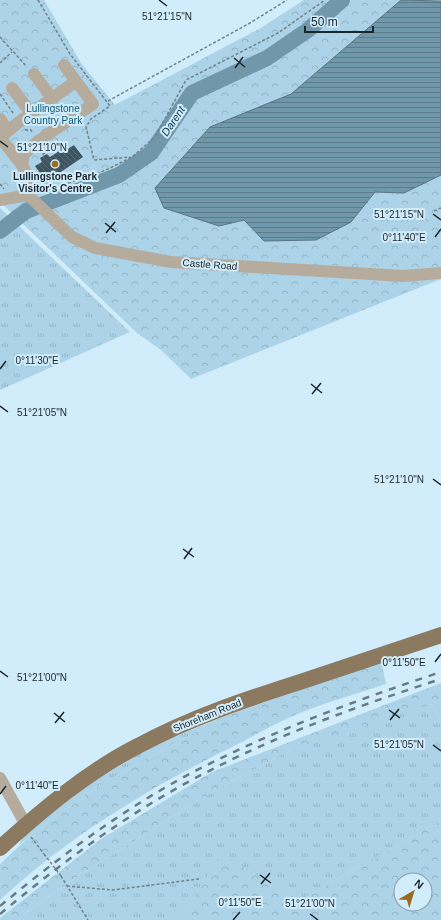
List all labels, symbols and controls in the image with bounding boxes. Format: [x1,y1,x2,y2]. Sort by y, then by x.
scale bar [305,8,373,34]
text: 51°21'15"N [142,11,192,22]
text: 50 m [311,15,338,29]
park label: Lullingstone Country Park [24,103,83,126]
water label: Darent [159,103,188,138]
text: 51°21'10"N [17,142,67,153]
marker: Lullingstone Park Visitor's Centre [50,159,60,169]
place label: Lullingstone Park Visitor's Centre [13,171,97,194]
text: 51°21'15"N [374,209,424,220]
text: 0°11'40"E [382,232,426,243]
street label: Castle Road [182,257,238,272]
text: 0°11'30"E [15,355,59,366]
text: 51°21'05"N [17,407,67,418]
text: 51°21'10"N [374,474,424,485]
text: 0°11'50"E [382,657,426,668]
text: 51°21'00"N [17,672,67,683]
street label: Shoreham Road [171,697,243,734]
text: 51°21'05"N [374,739,424,750]
text: 0°11'40"E [15,780,59,791]
north arrow [393,872,433,912]
text: N [412,877,426,891]
text: 0°11'50"E [218,897,262,908]
text: 51°21'00"N [285,898,335,909]

